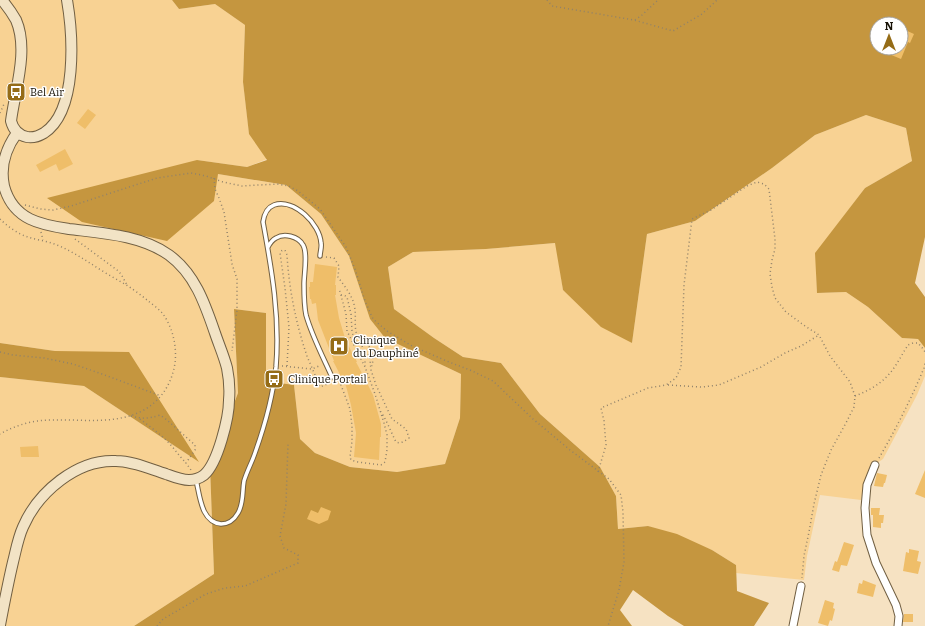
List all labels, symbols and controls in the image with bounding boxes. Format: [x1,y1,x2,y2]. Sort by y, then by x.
north arrow [869,16,909,56]
text: N [885,20,894,33]
bus stop icon: Bel Air [5,81,27,103]
place label: Bel Air [30,86,64,99]
place label: Clinique du Dauphiné [353,334,419,360]
hospital icon: Clinique du Dauphiné [328,335,350,357]
bus stop icon: Clinique Portail [263,368,285,390]
place label: Clinique Portail [288,373,367,386]

